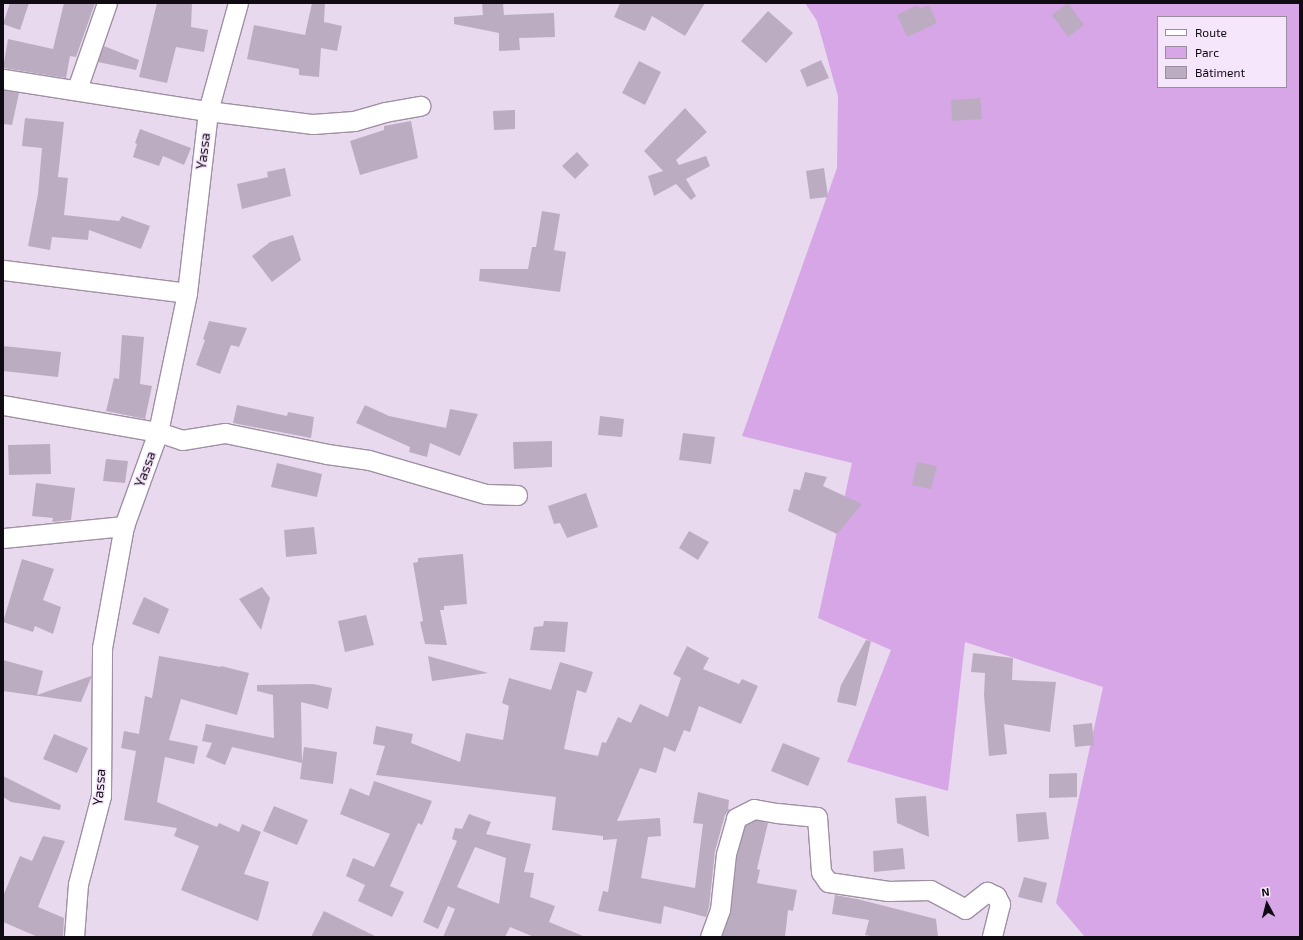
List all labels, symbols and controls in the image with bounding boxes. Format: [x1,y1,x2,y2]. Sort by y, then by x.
legend [1157,16,1287,88]
text: Route [1195,25,1227,39]
text: Parc [1195,45,1219,59]
text: Bâtiment [1195,65,1245,79]
street label: Yassa [192,132,214,170]
street label: Yassa [131,449,159,489]
street label: Yassa [89,768,109,806]
north arrow [1247,884,1287,924]
text: N [1261,885,1270,899]

